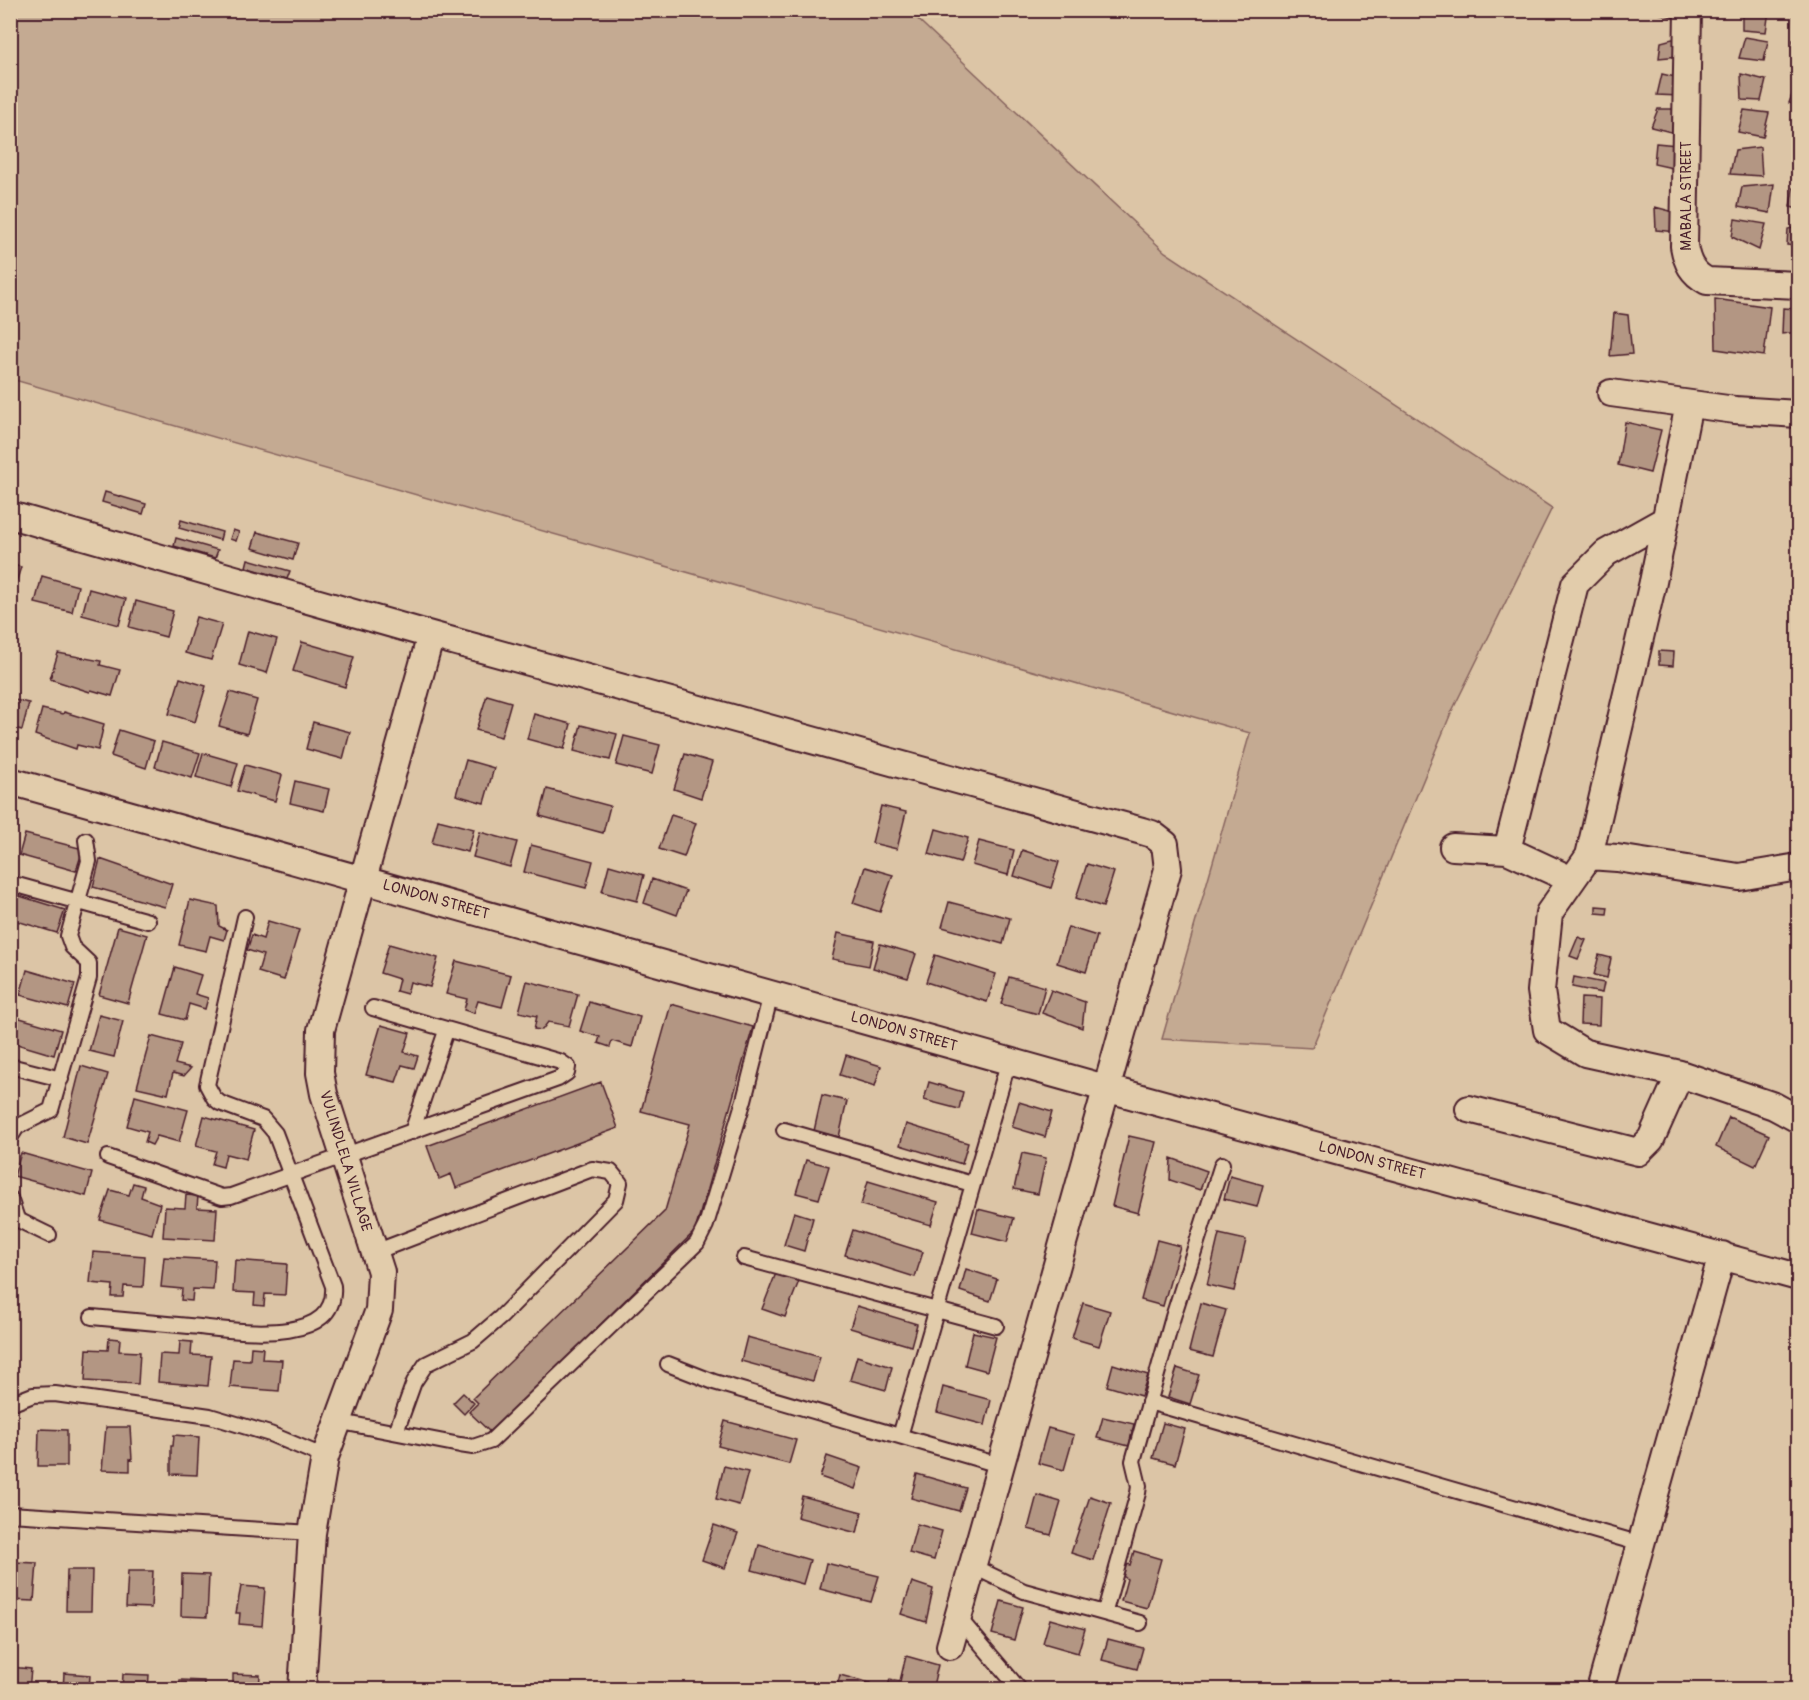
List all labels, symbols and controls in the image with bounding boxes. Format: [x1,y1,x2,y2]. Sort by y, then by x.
street label: MABALA STREET [1677,141,1696,251]
street label: LONDON STREET [380,875,491,924]
street label: LONDON STREET [848,1007,959,1056]
street label: VULINDLELA VILLAGE [315,1088,376,1234]
street label: LONDON STREET [1316,1137,1428,1184]

